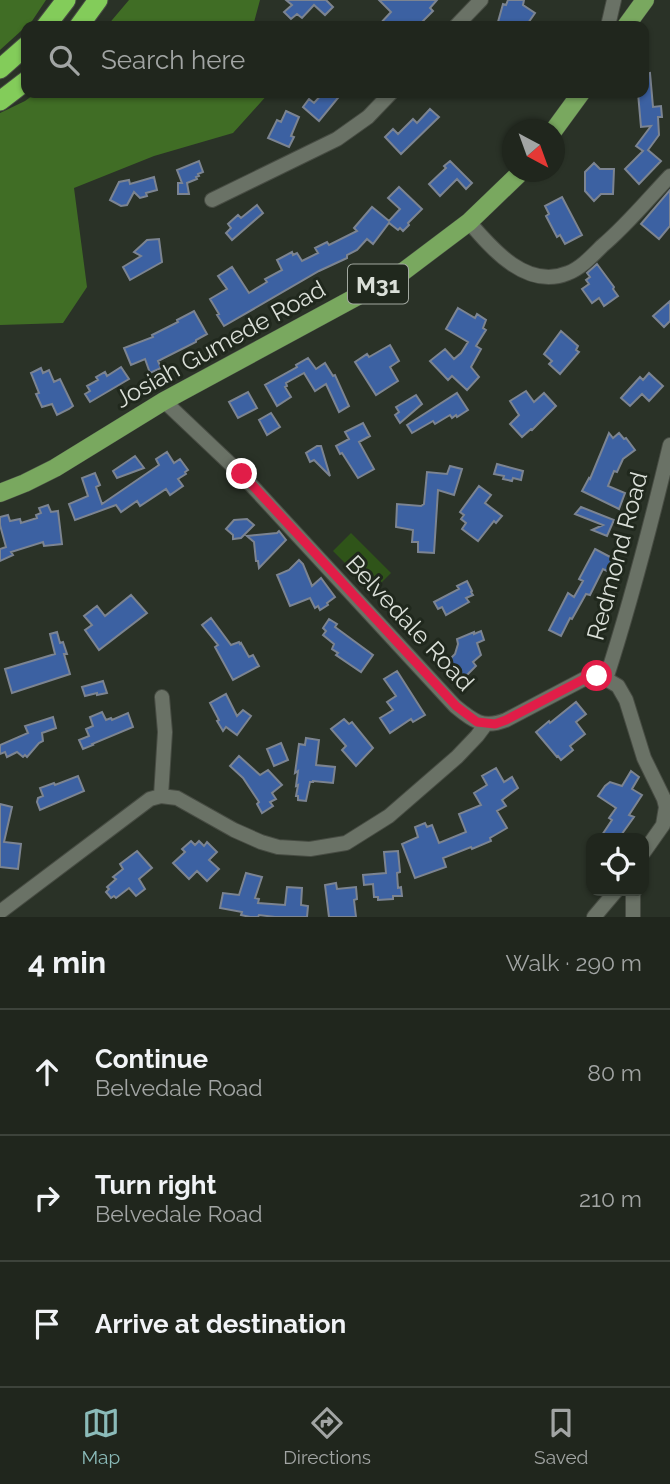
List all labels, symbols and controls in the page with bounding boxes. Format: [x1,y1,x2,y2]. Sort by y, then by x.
search box [21,21,649,98]
icon: search [45,41,83,79]
text: Search here [101,45,245,75]
north arrow [502,119,565,182]
road number: M31 [348,264,408,304]
street label: Josiah Gumede Road [110,274,330,414]
route end [226,458,257,489]
street label: Redmond Road [581,469,653,643]
street label: Belvedale Road [340,549,480,697]
route start [581,660,612,691]
map controls [586,833,649,896]
button: locate [586,833,649,896]
text: 4 min [28,945,106,980]
text: Walk · 290 m [506,949,642,976]
text: Continue [95,1044,208,1074]
icon: ahead [28,1053,66,1091]
text: 80 m [587,1059,642,1086]
text: Belvedale Road [95,1074,263,1101]
text: Turn right [95,1170,216,1200]
icon: right [28,1179,66,1217]
text: 210 m [579,1185,642,1212]
text: Belvedale Road [95,1200,263,1227]
icon: arrive [28,1305,66,1343]
text: Arrive at destination [95,1309,346,1339]
tab: Map [82,1404,120,1468]
tab: Directions [283,1404,371,1468]
tab: Saved [534,1404,588,1468]

